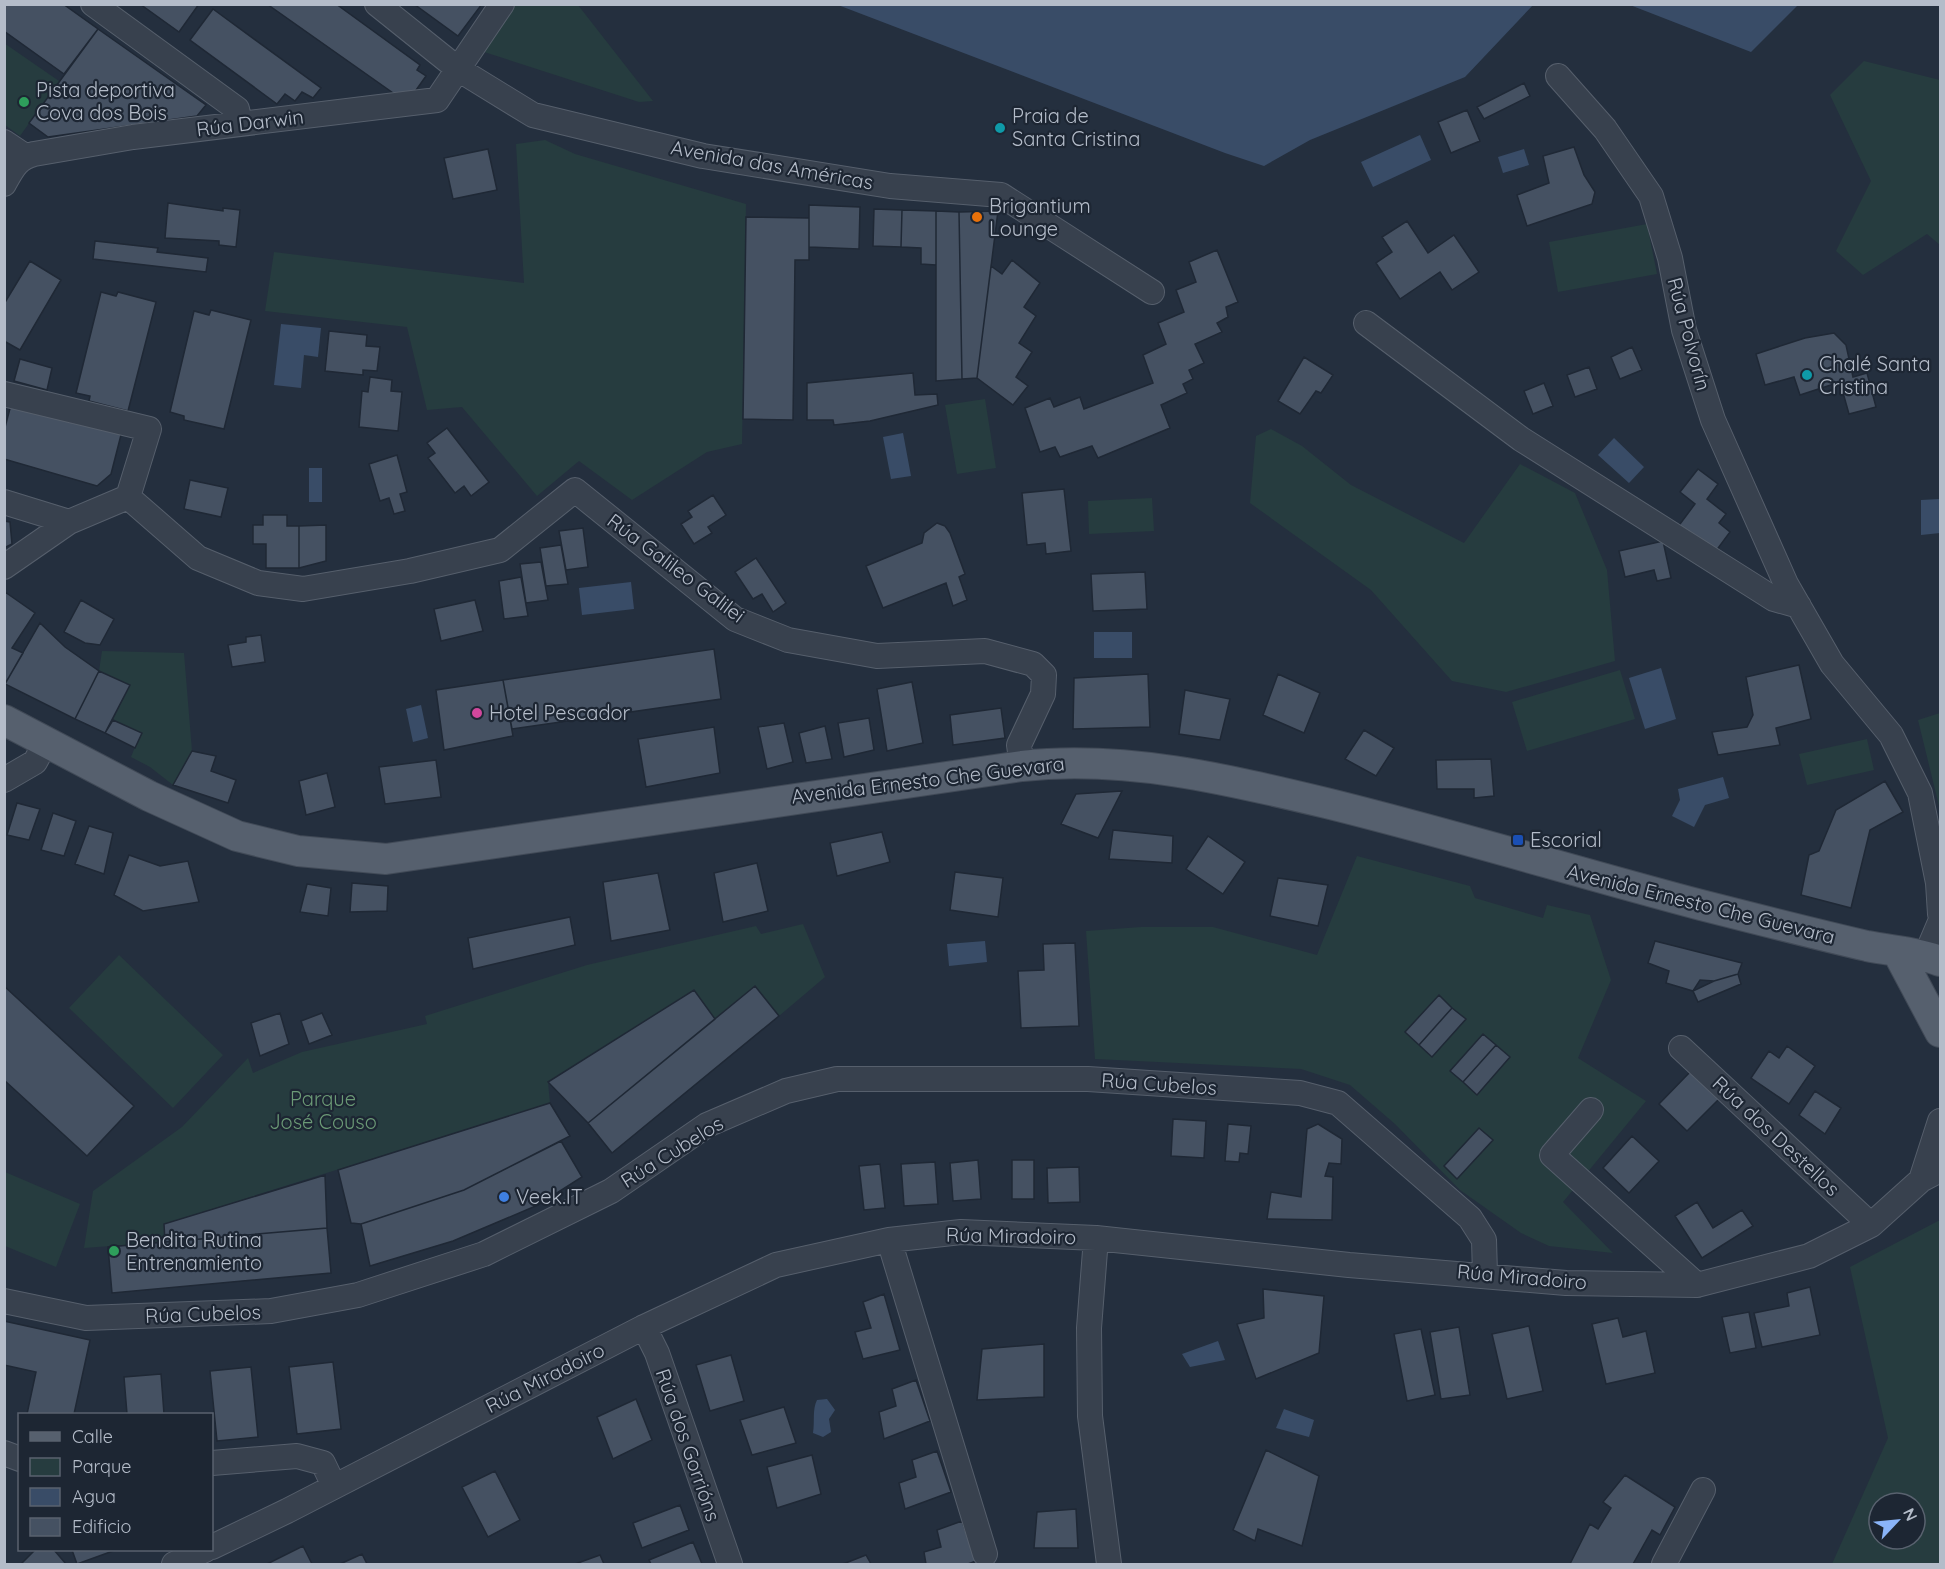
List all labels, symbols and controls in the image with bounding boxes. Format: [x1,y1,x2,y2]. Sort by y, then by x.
place label: Pista deportiva Cova dos Bois [36,77,175,125]
marker: Pista deportiva Cova dos Bois [17,95,31,109]
place label: Praia de Santa Cristina [1012,103,1140,151]
street label: Rúa Darwin [195,104,305,142]
marker: Praia de Santa Cristina [993,121,1007,135]
street label: Avenida das Américas [669,134,875,195]
place label: Brigantium Lounge [989,193,1091,241]
marker: Brigantium Lounge [970,210,984,224]
street label: Rúa Polvorín [1662,275,1717,393]
place label: Chalé Santa Cristina [1819,351,1931,399]
marker: Chalé Santa Cristina [1800,368,1814,382]
street label: Rúa Galileo Galilei [603,508,750,627]
place label: Hotel Pescador [489,700,631,725]
marker: Hotel Pescador [470,706,484,720]
street label: Avenida Ernesto Che Guevara [790,750,1066,809]
place label: Escorial [1530,827,1602,852]
marker: Escorial [1511,833,1525,847]
street label: Avenida Ernesto Che Guevara [1565,858,1838,949]
street label: Rúa Cubelos [1100,1067,1218,1100]
street label: Rúa dos Destellos [1708,1070,1845,1201]
park label: Parque José Couso [269,1086,377,1134]
street label: Rúa Cubelos [616,1110,727,1193]
place label: Veek.IT [516,1184,583,1209]
marker: Veek.IT [497,1190,511,1204]
street label: Rúa Miradoiro [946,1222,1076,1249]
place label: Bendita Rutina Entrenamiento [126,1227,262,1275]
marker: Bendita Rutina Entrenamiento [107,1244,121,1258]
street label: Rúa Miradoiro [1456,1258,1588,1295]
street label: Rúa Cubelos [145,1299,261,1328]
street label: Rúa Miradoiro [481,1337,609,1418]
street label: Rúa dos Gorrións [651,1365,726,1524]
legend [18,1413,213,1551]
text: Calle [72,1425,113,1448]
text: Parque [72,1455,131,1478]
text: Agua [72,1485,116,1508]
north arrow [1867,1491,1927,1551]
text: N [1899,1505,1922,1524]
text: Edificio [72,1515,131,1538]

